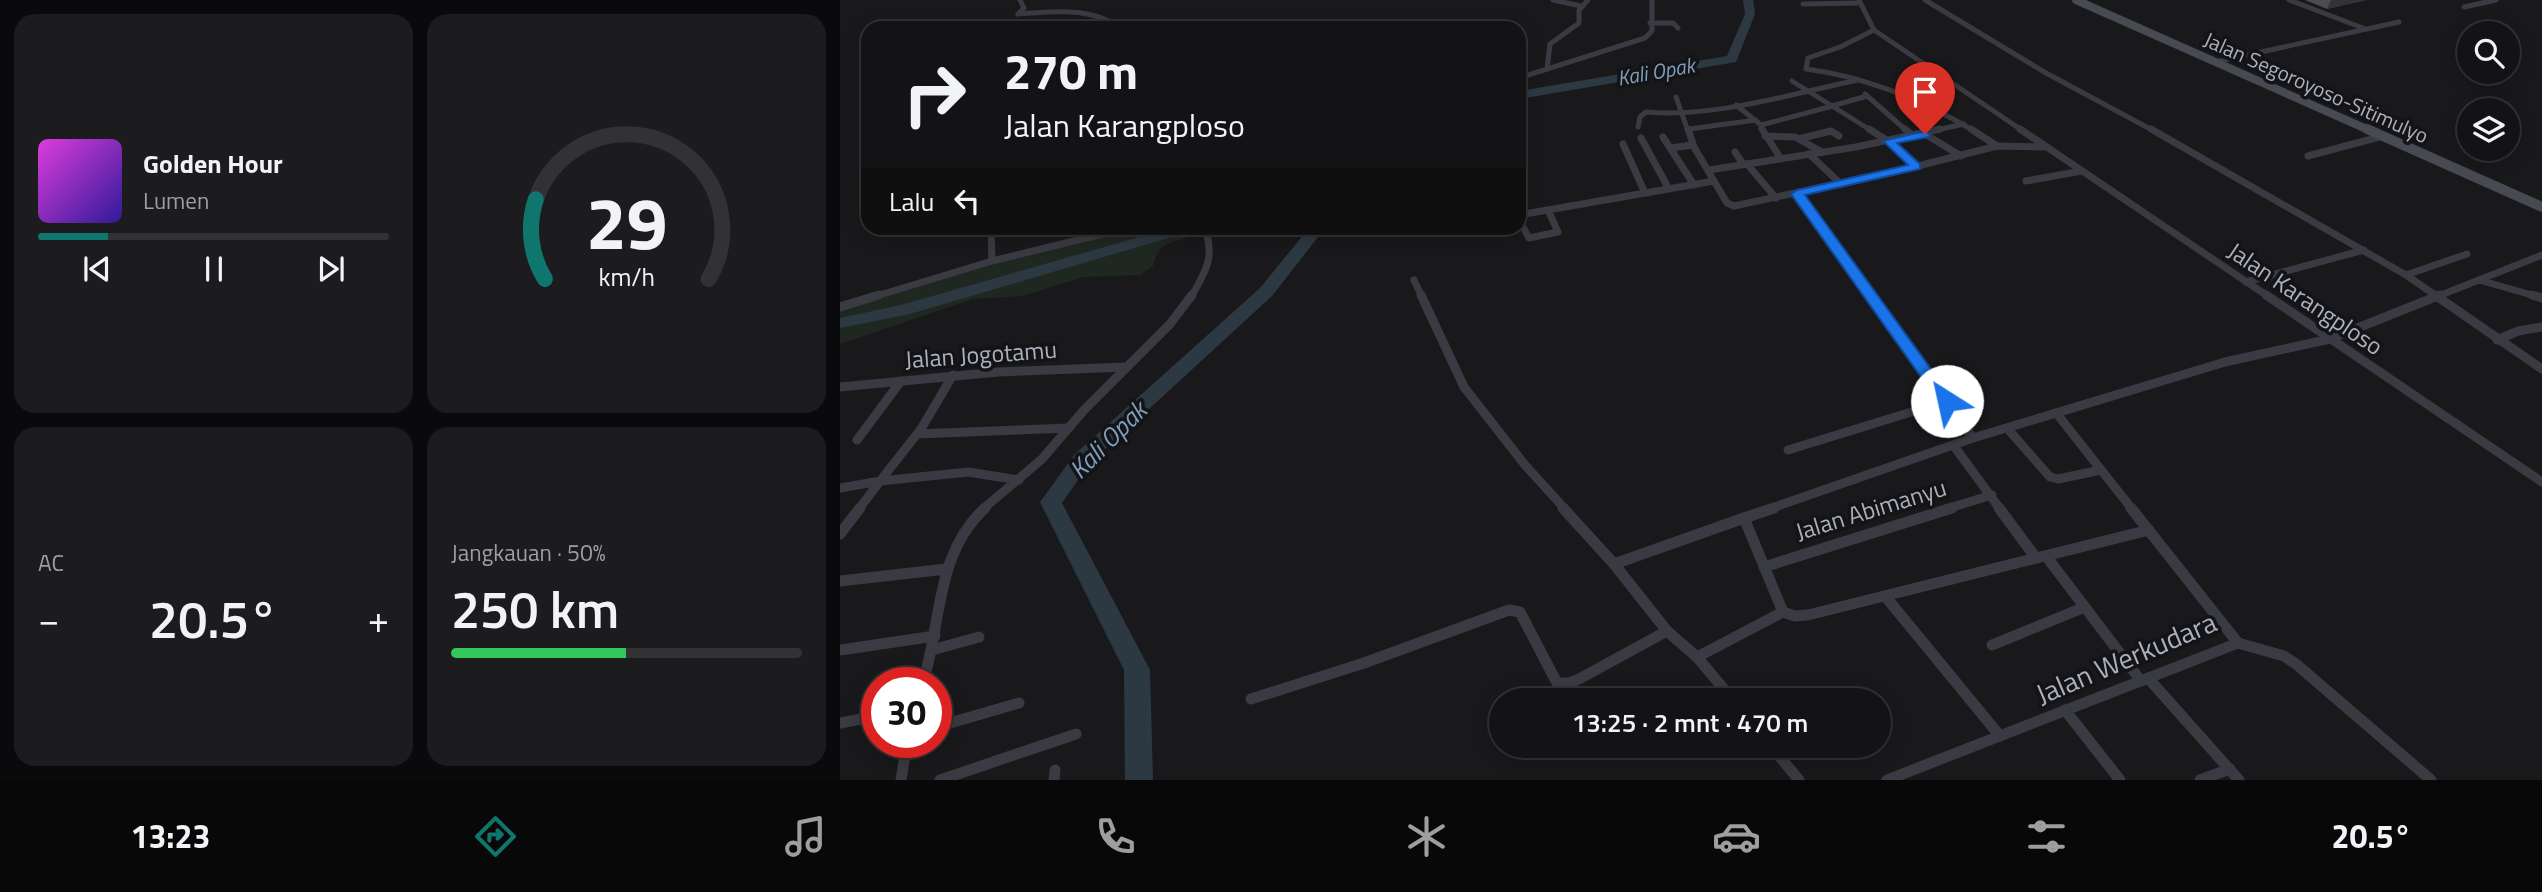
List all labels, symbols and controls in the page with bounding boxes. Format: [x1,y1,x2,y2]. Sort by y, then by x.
map controls [2457,21,2520,161]
button: search [2457,21,2520,84]
street label: Jalan Segoroyoso-Sitimulyo [2199,23,2434,151]
text: 270 m [1004,33,1138,108]
water label: Kali Opak [1615,48,1700,94]
icon: right [889,49,980,140]
pin [1895,62,1955,134]
icon: arrive [1906,73,1944,111]
button: layers [2457,98,2520,161]
text: Jalan Karangploso [1004,101,1245,149]
text: Golden Hour [143,144,283,183]
text: 29 [586,168,667,278]
text: Lalu [889,182,934,221]
icon: left [948,182,986,220]
text: Lumen [143,183,209,218]
street label: Jalan Karangploso [2221,233,2390,364]
icon: previous [78,250,116,288]
icon: pause [195,250,233,288]
icon: next [312,250,350,288]
text: km/h [598,258,655,296]
street label: Jalan Jogotamu [904,331,1058,377]
position arrow [1910,364,1984,438]
water label: Kali Opak [1060,389,1158,488]
street label: Jalan Abimanyu [1791,469,1951,549]
text: Jangkauan · 50% [451,535,606,570]
text: AC [38,545,64,580]
text: 250 km [451,569,619,648]
text: 20.5° [149,579,278,658]
text: − [38,590,59,648]
text: + [368,590,389,648]
street label: Jalan Werkudara [2029,600,2223,715]
speed limit sign: 30 [861,667,952,758]
text: 13:25 · 2 mnt · 470 m [1572,703,1808,742]
text: 13:23 [131,812,210,860]
icon: directions [471,812,520,861]
icon: music [781,812,830,861]
icon: phone [1091,812,1140,861]
icon: climate [1402,812,1451,861]
icon: car [1712,812,1761,861]
icon: filters [2022,812,2071,861]
text: 20.5° [2332,812,2411,860]

